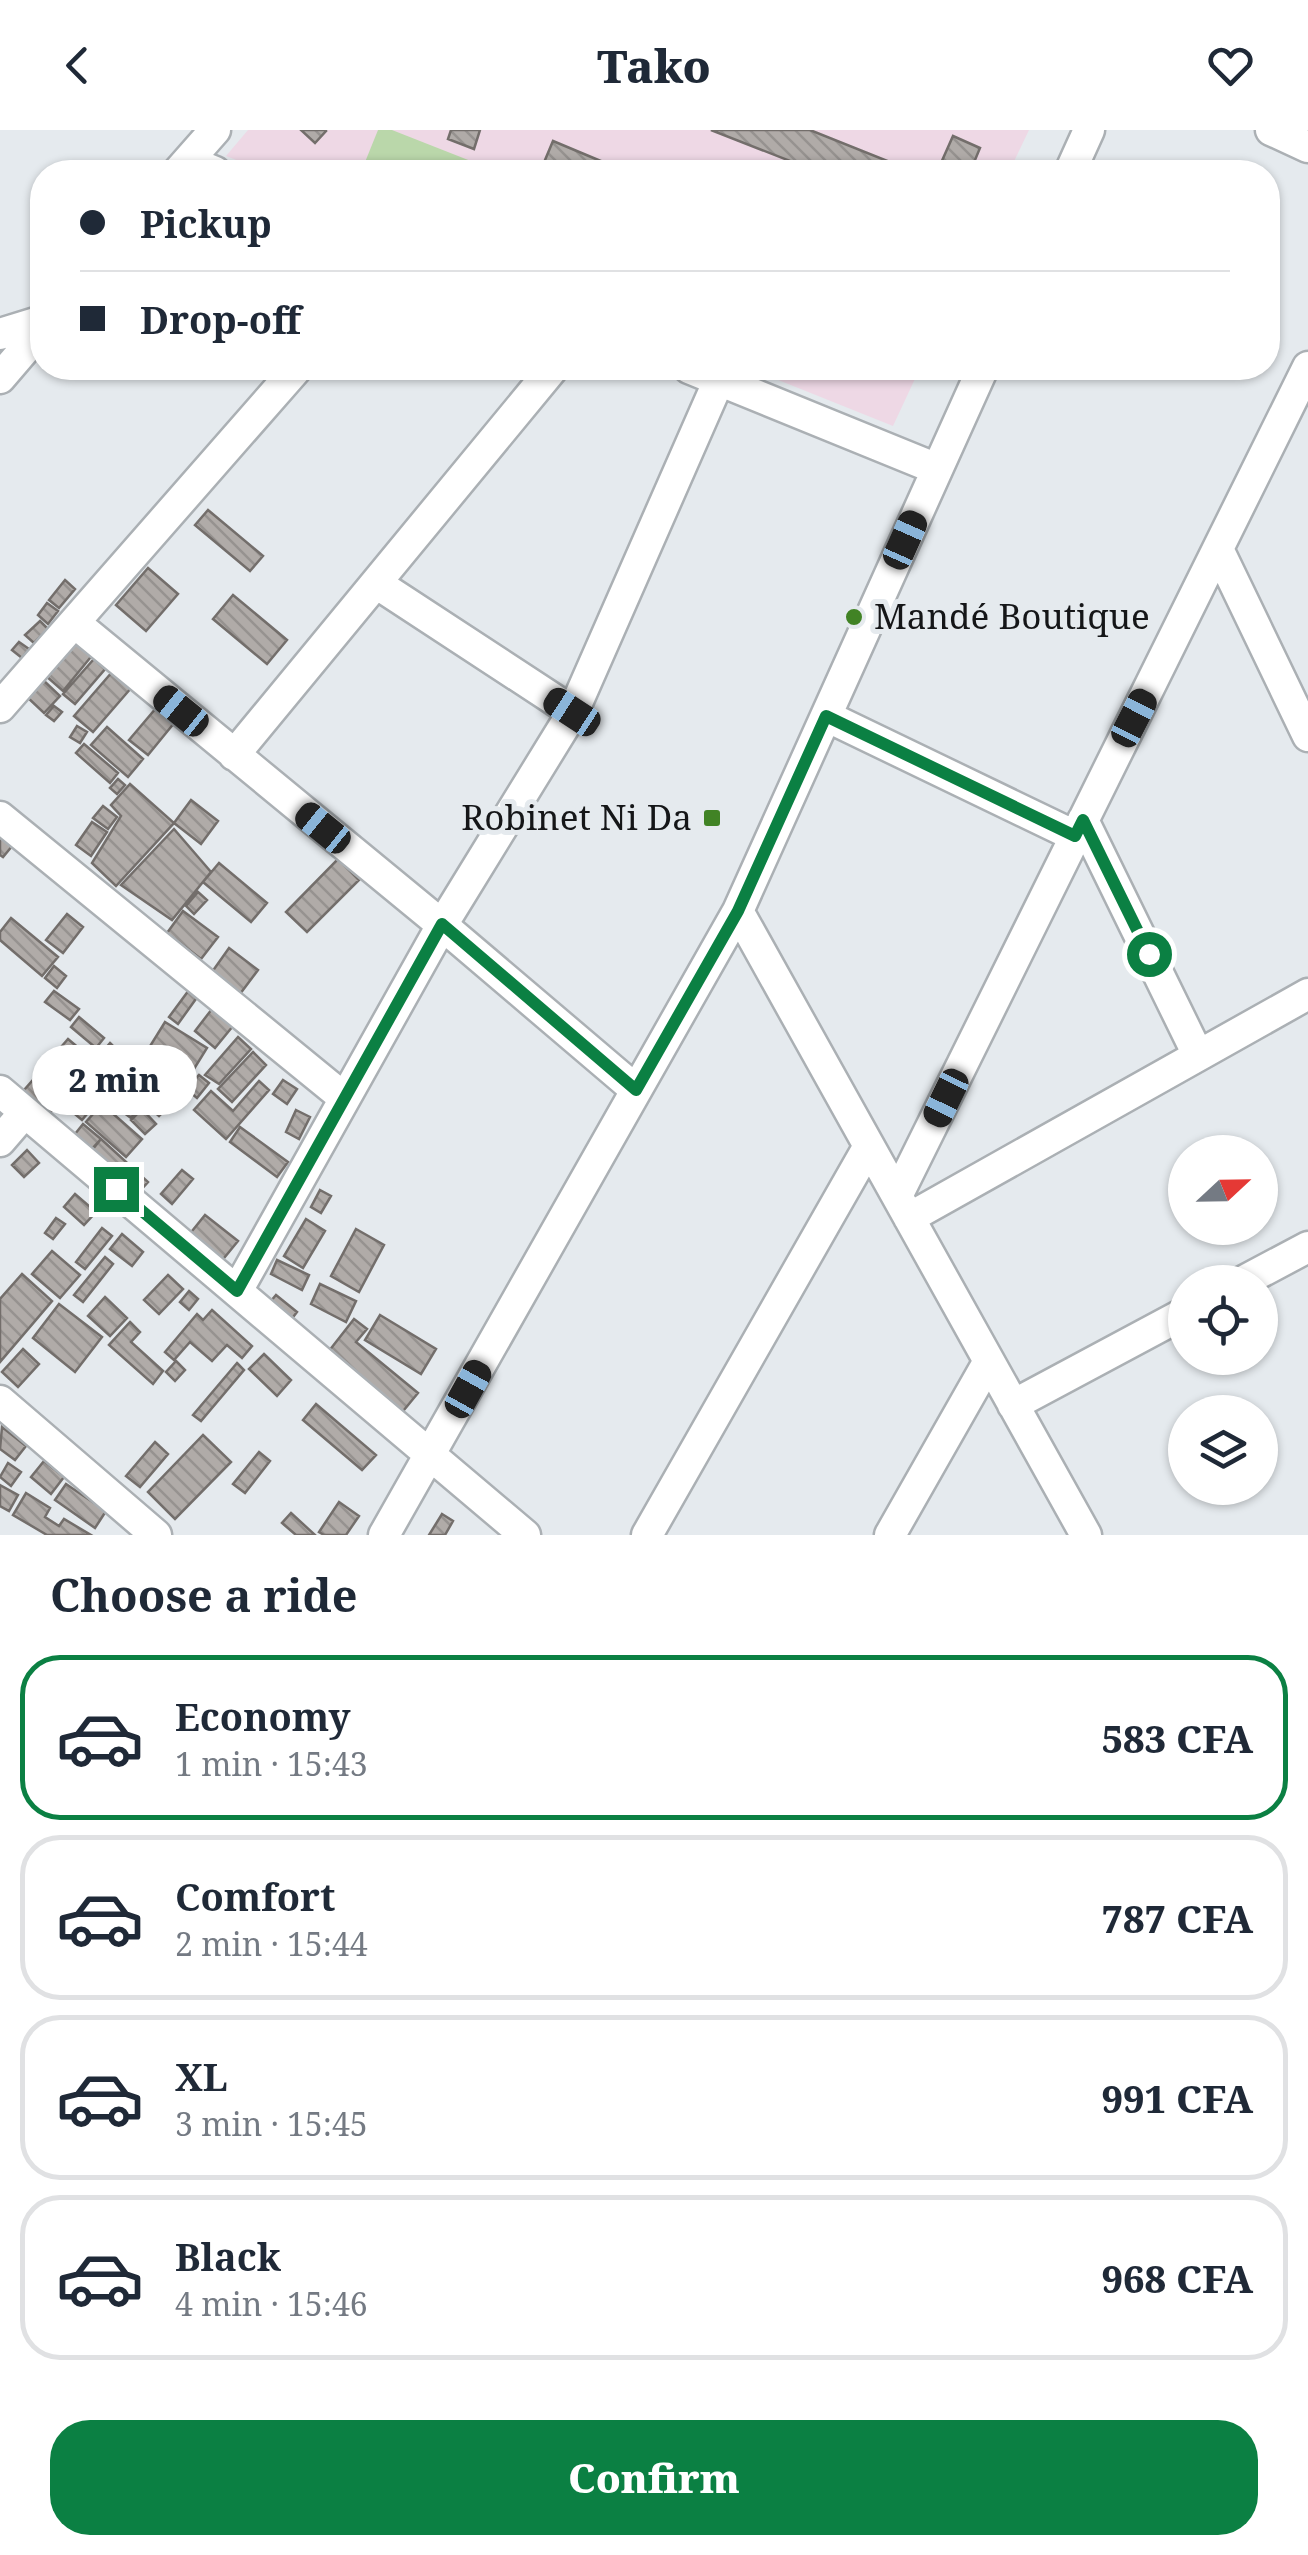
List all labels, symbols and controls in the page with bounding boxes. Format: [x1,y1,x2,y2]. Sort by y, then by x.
text: Tako [597,35,711,96]
icon: back [50,38,105,93]
icon: heart [1203,38,1258,93]
text: Pickup [140,197,272,249]
text: Drop-off [140,293,301,345]
car [879,506,931,574]
place label: Mandé Boutique [874,592,1150,639]
marker: Mandé Boutique [843,606,865,628]
car [148,680,214,742]
car [539,683,605,741]
car [1107,684,1161,752]
place label: Robinet Ni Da [461,793,692,840]
car [290,797,356,859]
marker: Robinet Ni Da [701,807,723,829]
route start [1127,932,1172,977]
callout: 2 min [34,1044,198,1114]
text: 2 min [69,1058,160,1101]
car [919,1064,973,1132]
north arrow [1168,1135,1278,1245]
map controls [1168,1135,1278,1505]
route end [94,1167,139,1212]
button: locate [1168,1265,1278,1375]
car [440,1355,496,1423]
button: layers [1168,1395,1278,1505]
text: Choose a ride [50,1564,358,1625]
text: Economy [175,1690,351,1742]
icon: car [55,1693,145,1783]
text: 583 CFA [1101,1712,1253,1764]
text: 1 min · 15:43 [175,1742,368,1785]
text: Comfort [175,1870,335,1922]
icon: car [55,1873,145,1963]
text: 787 CFA [1101,1892,1253,1944]
text: 2 min · 15:44 [175,1922,368,1965]
text: XL [175,2050,228,2102]
icon: car [55,2053,145,2143]
text: 991 CFA [1101,2072,1253,2124]
text: 3 min · 15:45 [175,2102,368,2145]
text: Black [175,2230,281,2282]
icon: car [55,2233,145,2323]
text: 968 CFA [1101,2252,1253,2304]
text: 4 min · 15:46 [175,2282,368,2325]
button: Confirm [50,2420,1258,2535]

